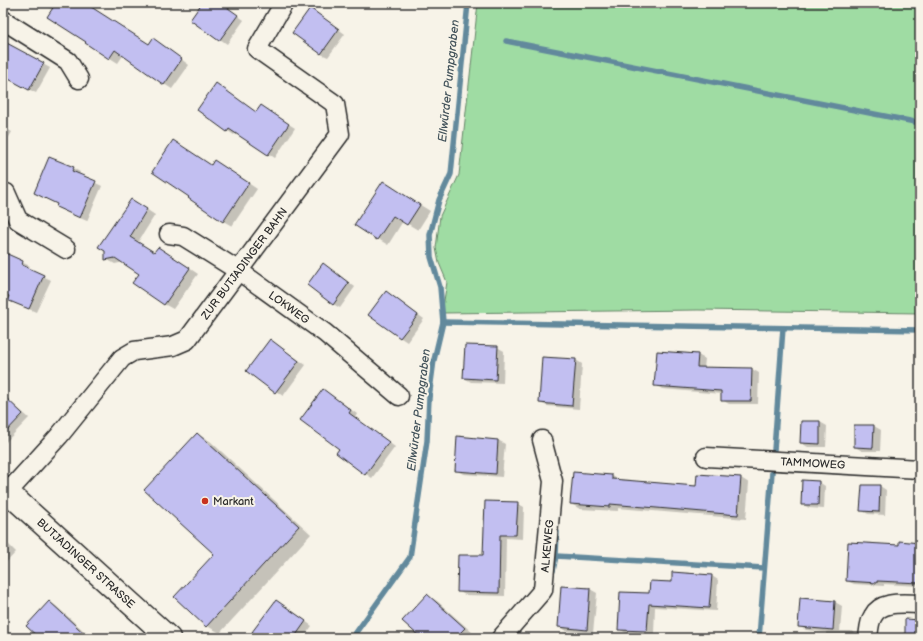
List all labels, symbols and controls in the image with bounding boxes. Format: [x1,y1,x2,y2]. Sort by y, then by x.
water label: Ellwürder Pumpgraben [435,19,463,143]
street label: ZUR BUTJADINGER BAHN [198,205,290,322]
street label: LOKWEG [266,288,312,326]
water label: Ellwürder Pumpgraben [404,348,434,472]
street label: TAMMOWEG [780,455,845,471]
place label: Markant [213,495,254,508]
marker: Markant [200,496,210,506]
street label: BUTJADINGER STRASSE [34,516,138,611]
street label: ALKEWEG [538,519,556,573]

